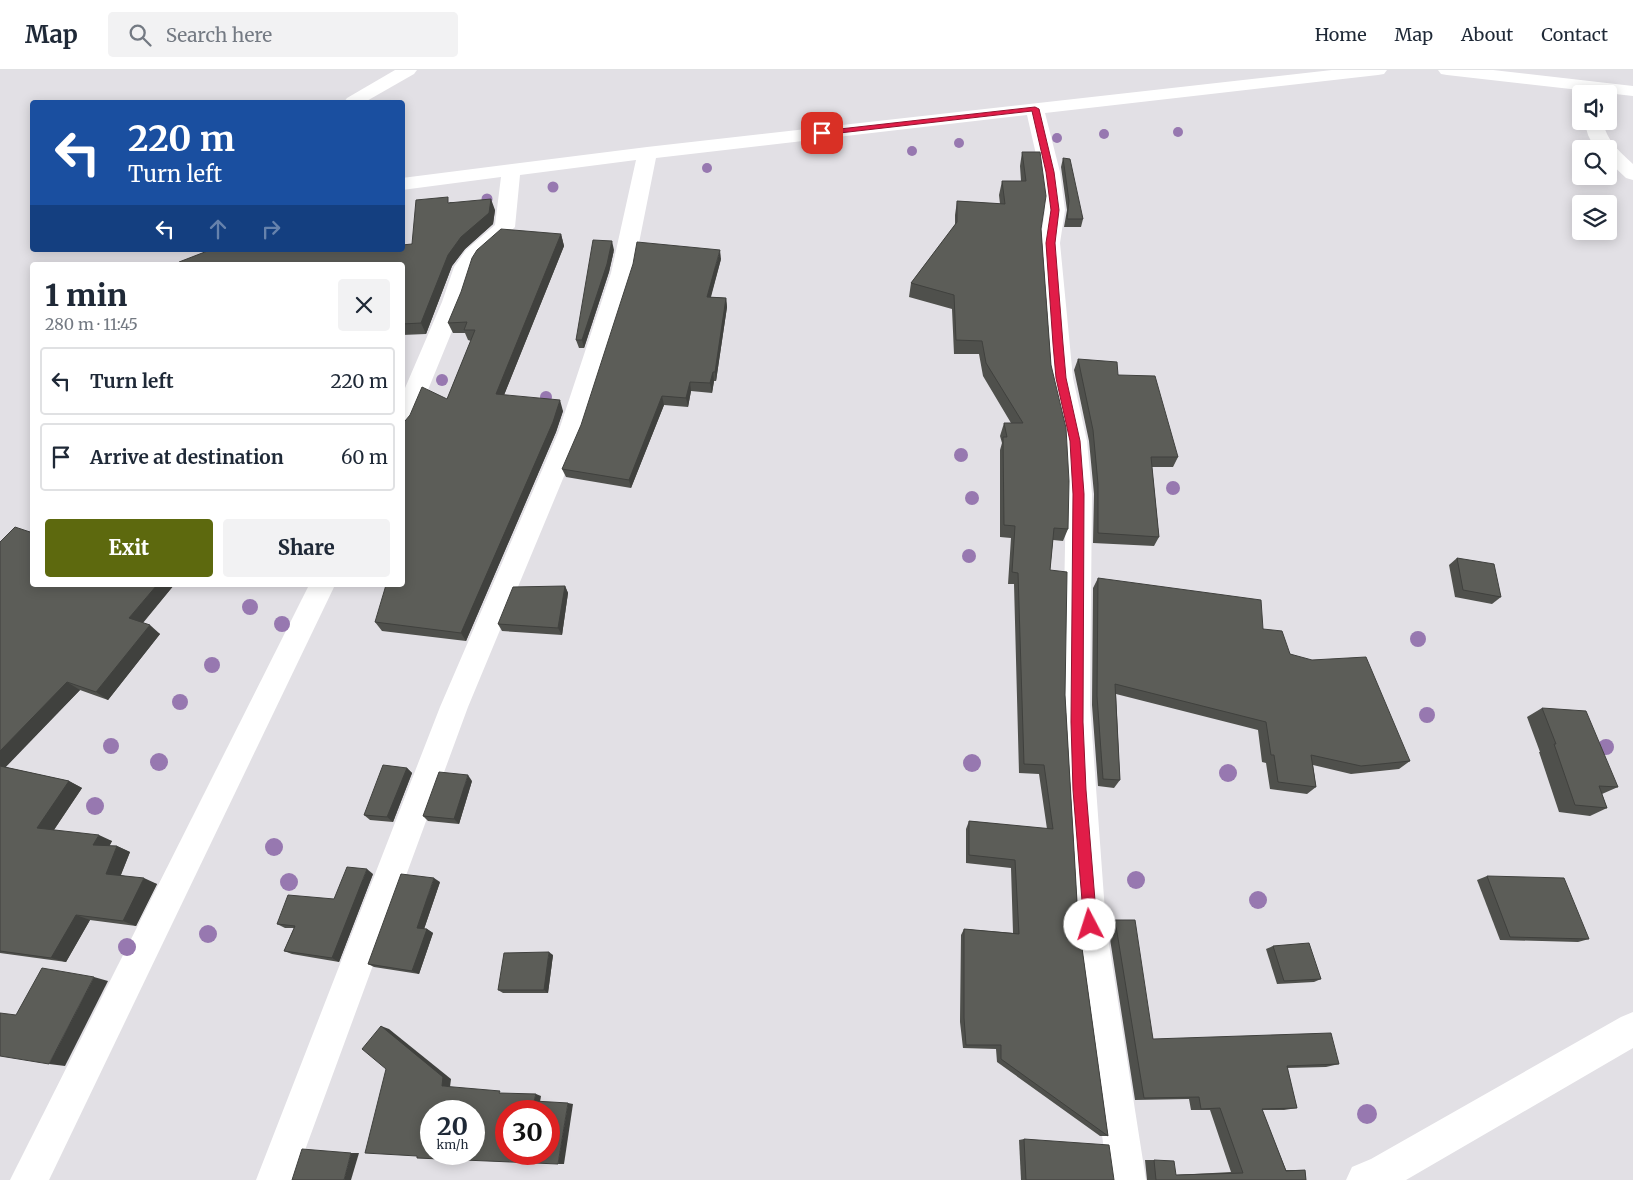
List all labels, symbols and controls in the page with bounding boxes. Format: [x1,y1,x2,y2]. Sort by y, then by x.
search box [108,12,458,57]
text: Map [25,19,78,50]
icon: search [126,21,154,49]
text: Search here [166,23,272,47]
text: Home [1315,23,1367,46]
text: Map [1395,23,1433,46]
text: About [1461,23,1513,46]
text: Contact [1541,23,1608,46]
map controls [1572,85,1617,240]
button: sound [1572,85,1617,130]
pin [801,112,843,154]
text: 220 m [128,117,235,161]
icon: arrive [808,119,836,147]
icon: left [45,120,110,185]
button: search [1572,140,1617,185]
text: Turn left [128,160,222,188]
button: layers [1572,195,1617,240]
icon: left [151,215,179,243]
icon: ahead [204,215,232,243]
icon: right [257,215,285,243]
text: 1 min [45,276,127,314]
button: close [338,279,390,331]
text: 280 m · 11:45 [45,314,138,334]
icon: left [47,367,75,395]
text: Turn left [90,369,174,393]
text: 220 m [331,369,388,393]
icon: arrive [47,443,75,471]
text: Arrive at destination [90,445,284,469]
text: 60 m [341,445,388,469]
button: Exit [45,519,213,577]
button: Share [223,519,390,577]
position arrow [1063,898,1115,950]
speed limit sign: 30 [495,1100,560,1165]
text: 20 [437,1110,468,1142]
text: km/h [437,1137,468,1152]

